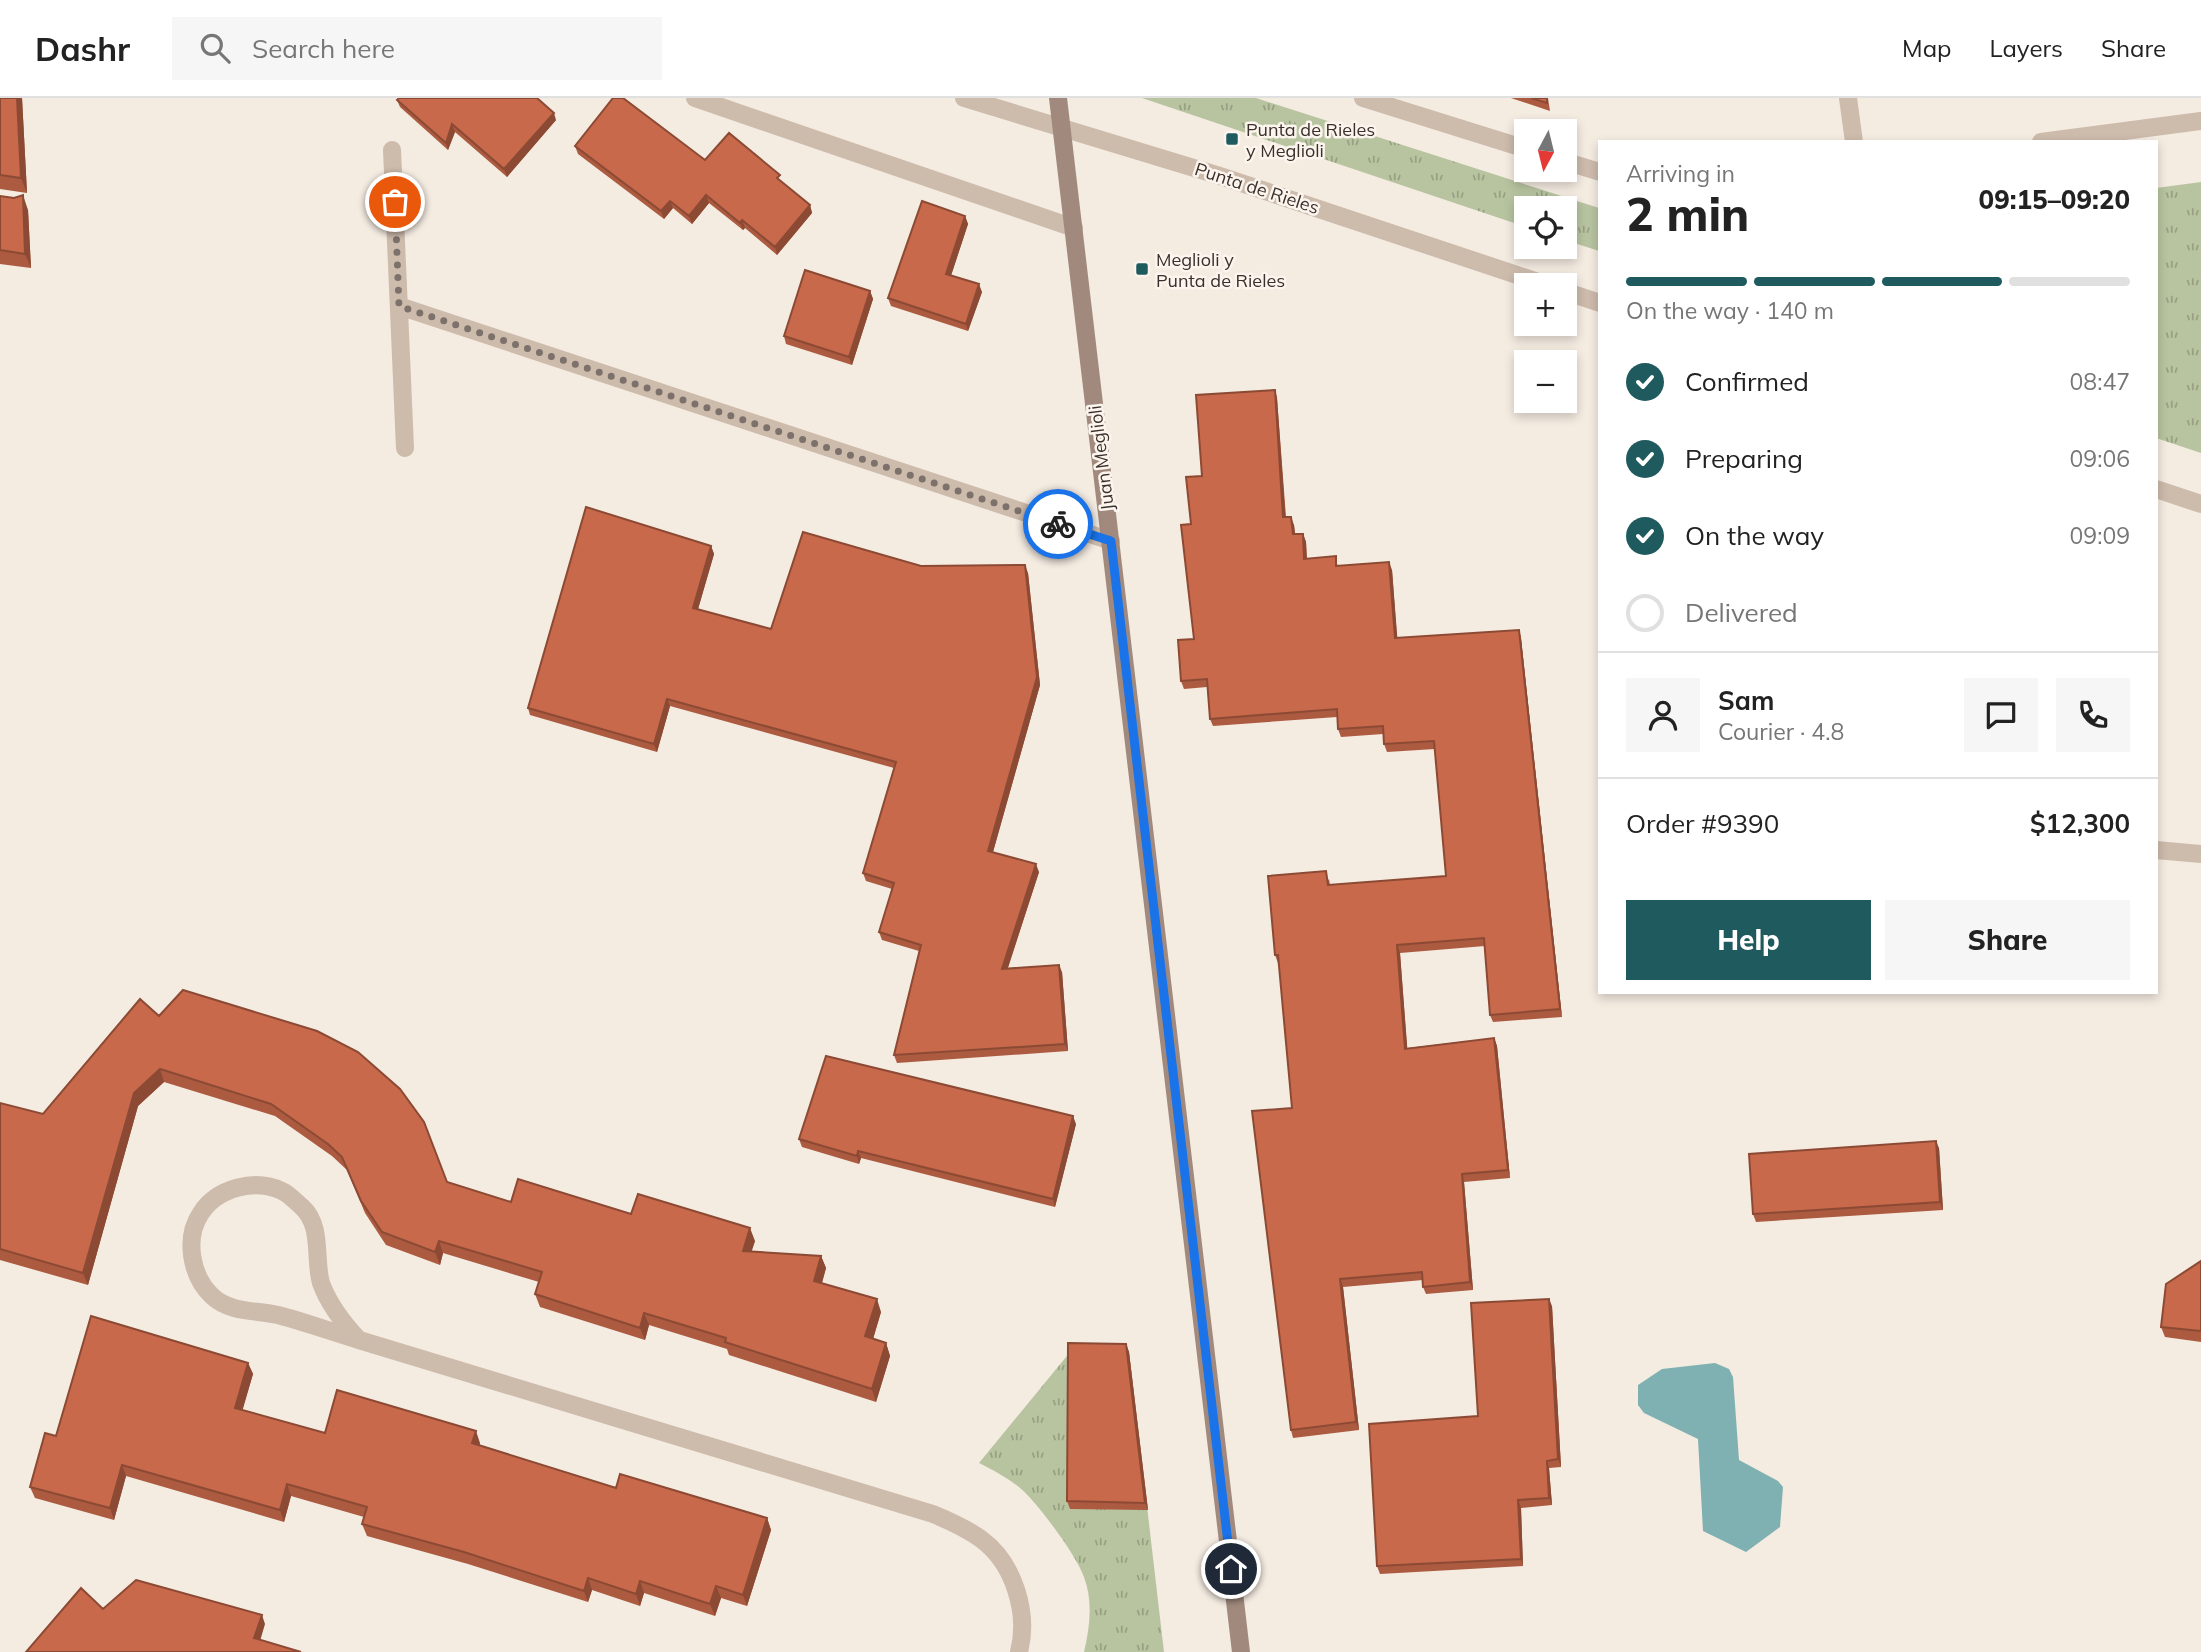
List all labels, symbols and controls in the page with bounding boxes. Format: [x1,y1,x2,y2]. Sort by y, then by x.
search box [172,17,662,80]
text: Dashr [35,28,130,69]
icon: search [196,29,234,67]
text: Search here [252,32,395,65]
text: Map [1902,33,1951,63]
text: Layers [1989,33,2063,63]
text: Share [2101,33,2166,63]
place label: Punta de Rieles y Meglioli [1246,118,1375,162]
north arrow [1514,119,1577,182]
map controls [1514,119,1577,413]
marker: Punta de Rieles y Meglioli [1224,131,1240,147]
street label: Punta de Rieles [1192,157,1322,219]
text: Arriving in [1626,159,1735,188]
pin [365,172,425,232]
icon: bag [376,183,414,221]
text: 09:15–09:20 [1979,183,2130,216]
text: 2 min [1626,185,1749,243]
button: locate [1514,196,1577,259]
place label: Meglioli y Punta de Rieles [1156,248,1285,292]
marker: Meglioli y Punta de Rieles [1134,261,1150,277]
button: + [1514,273,1577,336]
text: On the way · 140 m [1626,296,1834,325]
button: − [1514,350,1577,413]
icon: check [1626,363,1664,401]
text: Confirmed [1685,365,1809,398]
text: 08:47 [2070,367,2130,396]
street label: Juan Meglioli [1083,404,1119,512]
icon: check [1626,440,1664,478]
text: Preparing [1685,442,1803,475]
text: 09:06 [2070,444,2130,473]
courier [1023,489,1093,559]
icon: bike [1039,505,1077,543]
icon: check [1626,517,1664,555]
text: On the way [1685,519,1824,552]
text: 09:09 [2070,521,2130,550]
text: Delivered [1685,596,1798,629]
button: person [1626,678,1700,752]
button: chat [1964,678,2038,752]
button: phone [2056,678,2130,752]
text: Sam [1718,684,1774,717]
text: Courier · 4.8 [1718,717,1844,746]
text: Order #9390 [1626,807,1779,840]
text: $12,300 [2030,807,2130,840]
button: Help [1626,900,1871,980]
button: Share [1885,900,2130,980]
pin [1201,1539,1261,1599]
icon: home [1212,1550,1250,1588]

